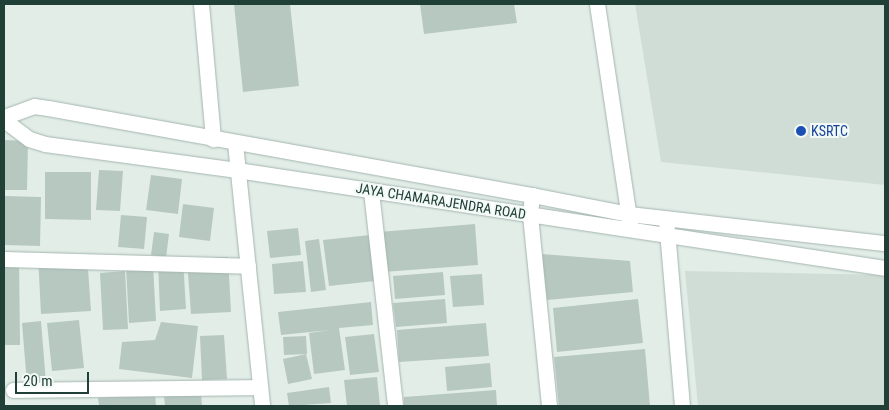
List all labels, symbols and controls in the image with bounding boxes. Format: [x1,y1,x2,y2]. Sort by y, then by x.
place label: KSRTC [811,123,848,139]
marker: KSRTC [795,125,807,137]
street label: JAYA CHAMARAJENDRA ROAD [355,179,527,223]
scale bar [18,362,91,394]
text: 20 m [23,372,53,390]

